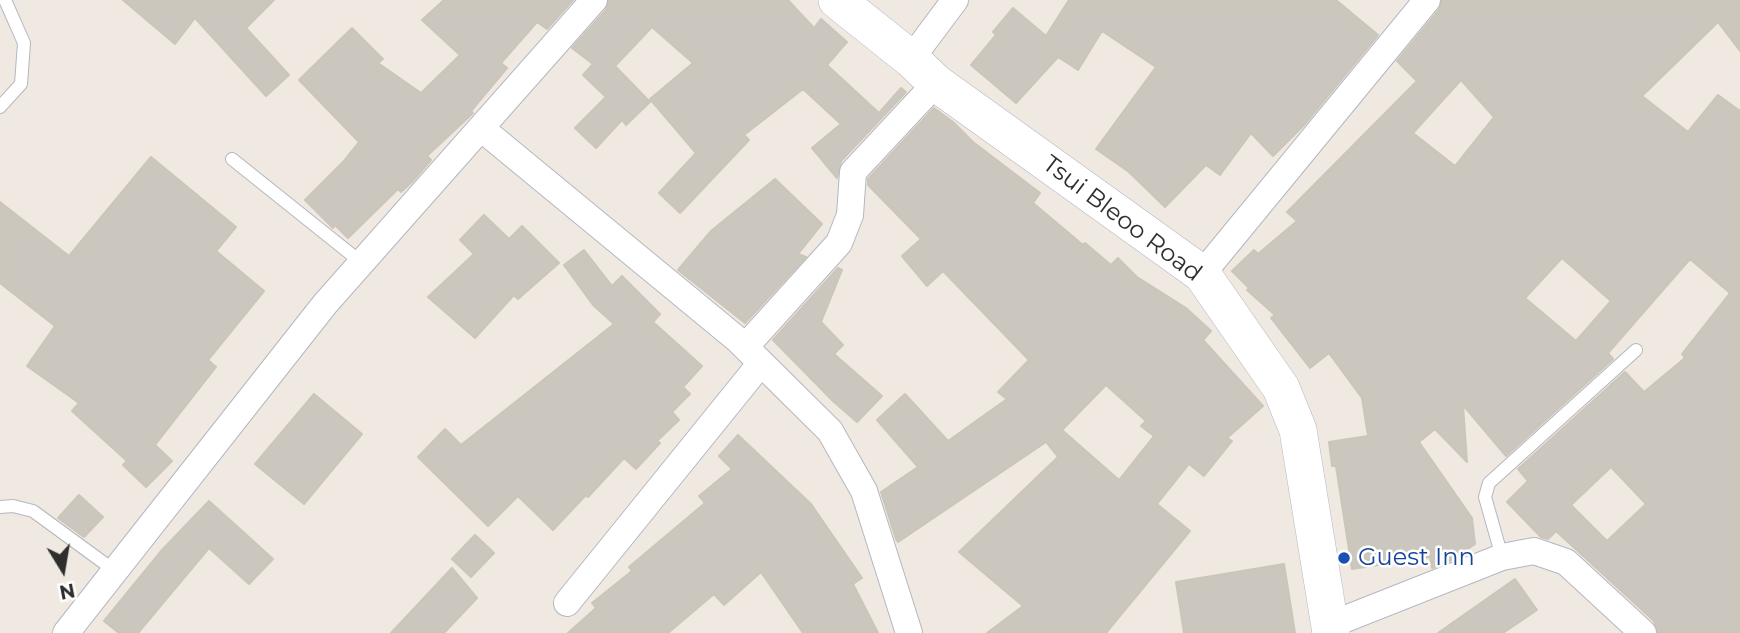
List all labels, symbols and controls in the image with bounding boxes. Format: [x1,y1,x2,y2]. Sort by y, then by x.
street label: Tsui Bleoo Road [1037,150,1207,288]
north arrow [28,535,98,605]
place label: Guest Inn [1358,544,1475,572]
marker: Guest Inn [1336,550,1352,566]
text: N [57,578,77,604]

